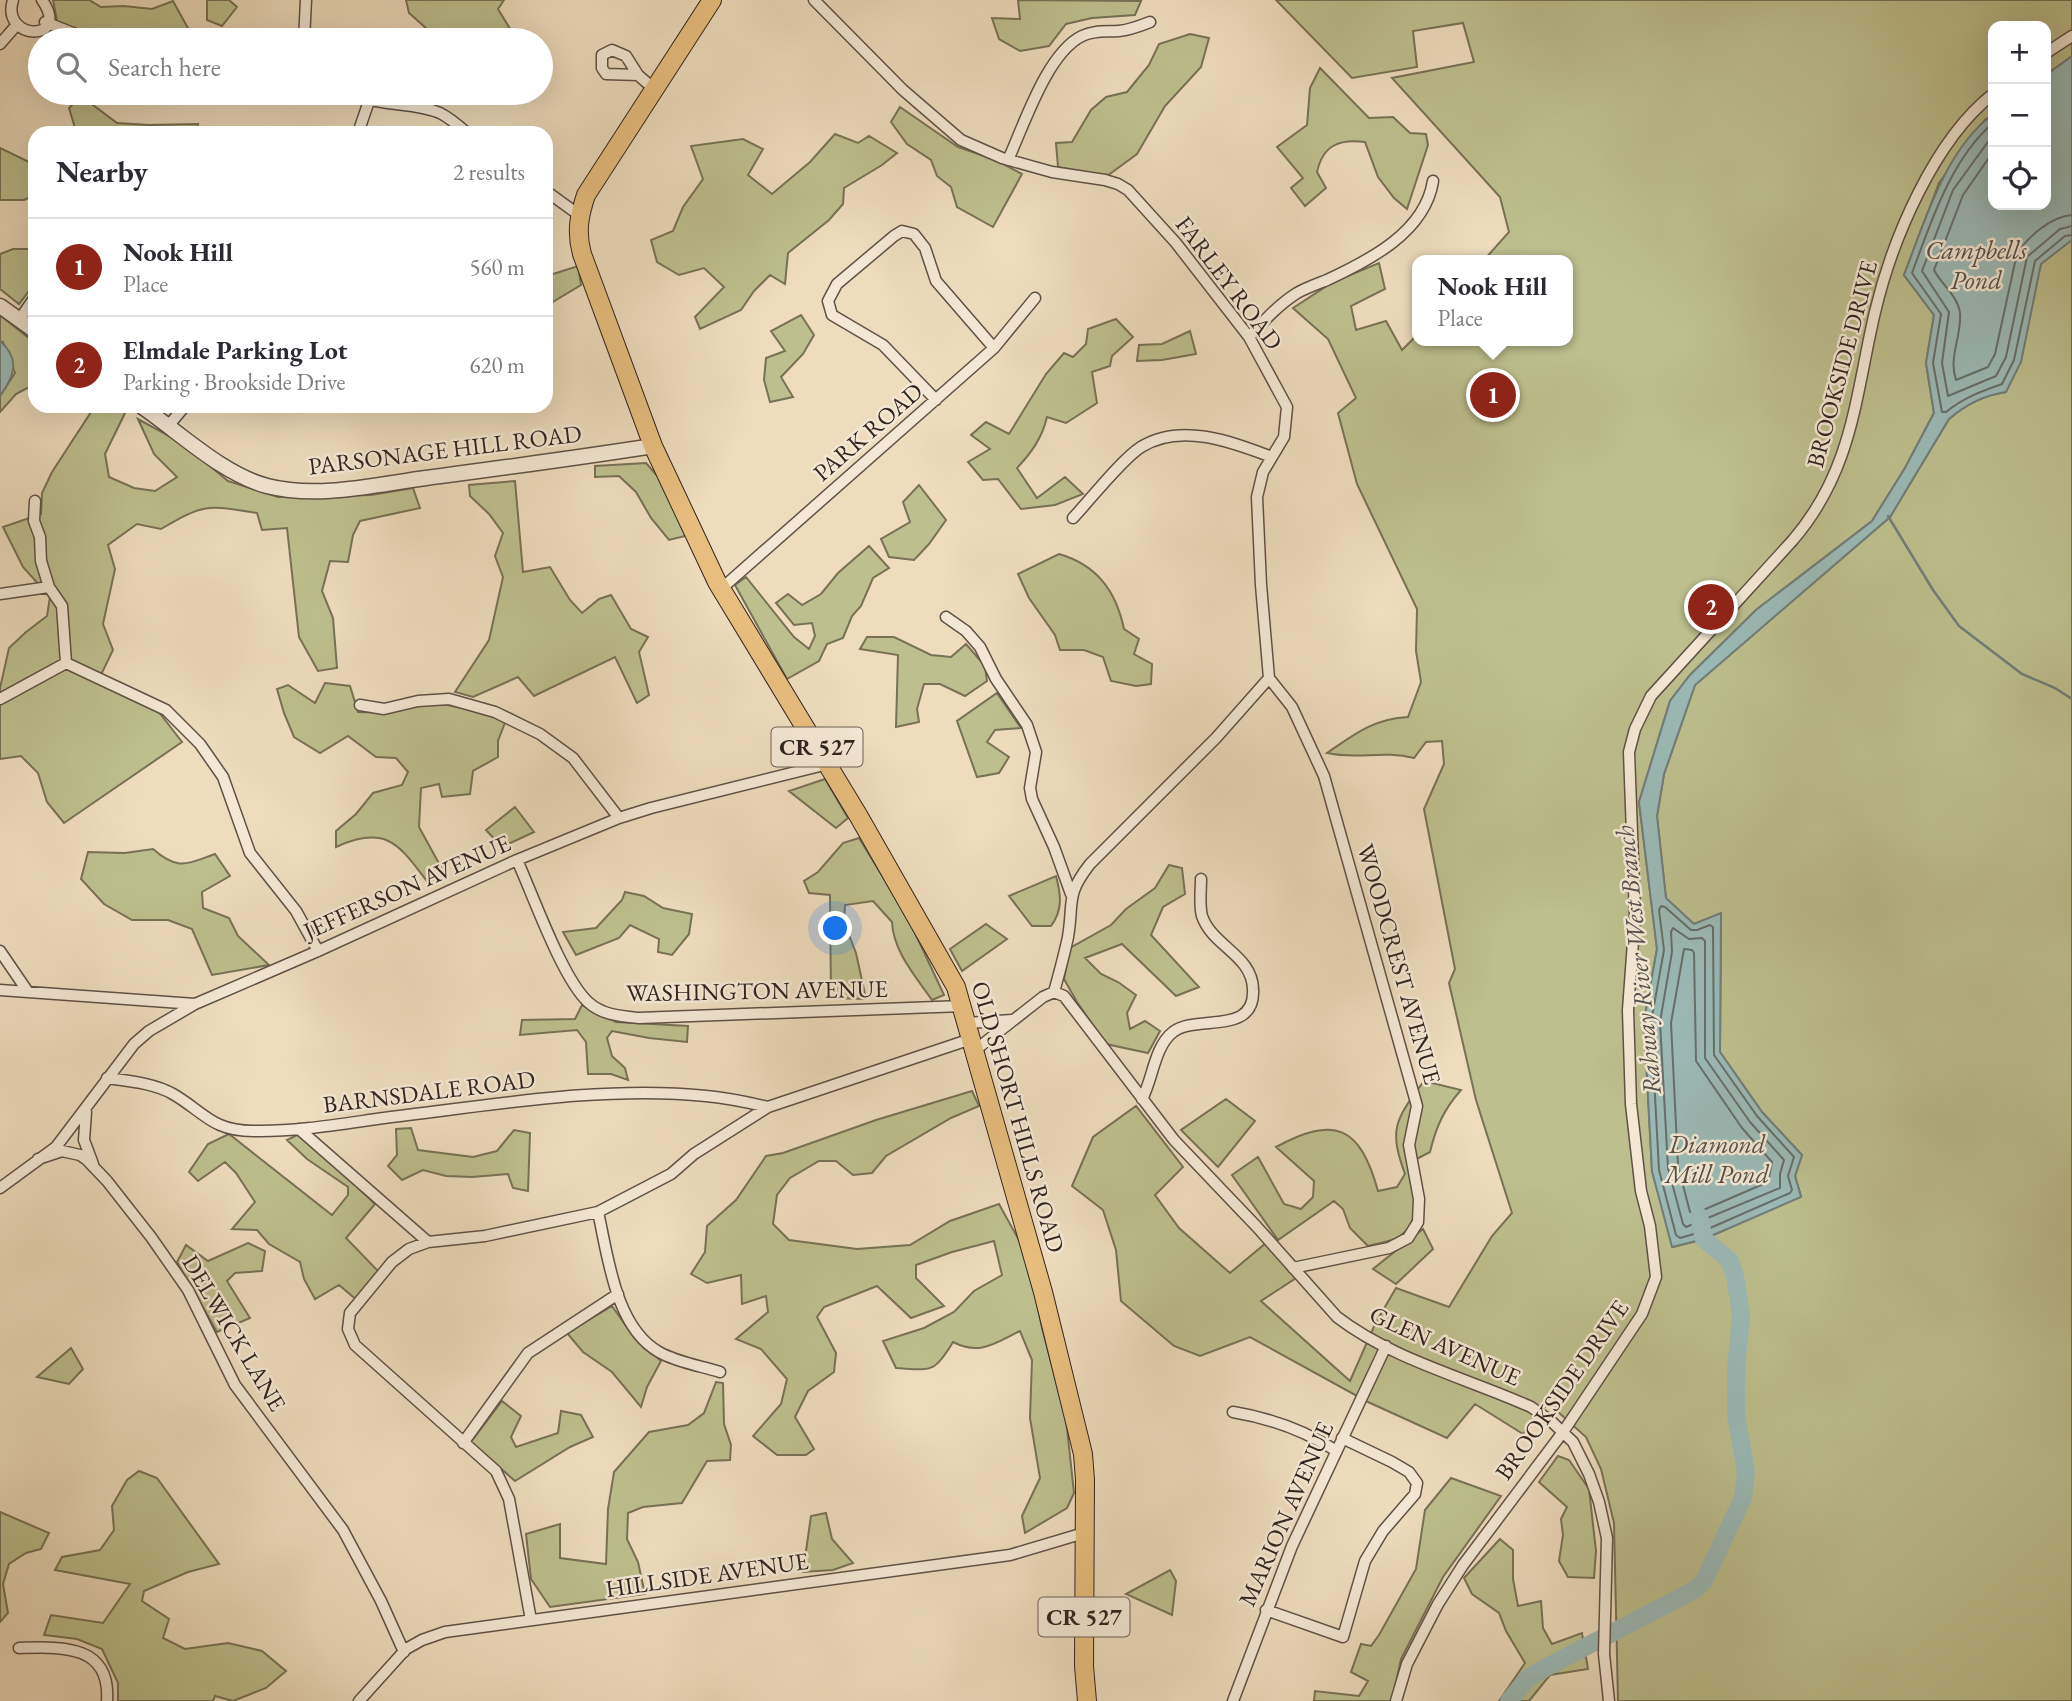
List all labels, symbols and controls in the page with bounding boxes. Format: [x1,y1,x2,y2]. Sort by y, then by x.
map controls [1988,21,2051,210]
button: + [1988,21,2051,84]
search box [28,28,553,105]
icon: search [52,48,90,86]
text: Search here [108,50,221,84]
button: − [1988,84,2051,147]
button: locate [1988,147,2051,210]
text: Nearby [56,152,148,191]
text: 2 results [453,157,525,187]
street label: FARLEY ROAD [1169,210,1290,356]
water label: Campbells Pond [1925,233,2028,297]
text: Nook Hill [123,235,233,269]
text: 1 [73,252,85,282]
text: 560 m [469,252,525,282]
popup [1412,255,1573,346]
street label: BROOKSIDE DRIVE [1799,257,1884,471]
text: Place [123,269,168,299]
text: Nook Hill [1438,269,1547,303]
text: Place [1438,303,1483,333]
text: Elmdale Parking Lot [123,333,347,367]
text: 2 [73,350,85,380]
text: 620 m [469,350,525,380]
text: Parking · Brookside Drive [123,367,346,397]
pin: 1 [1470,369,1516,421]
street label: PARK ROAD [806,376,929,488]
street label: PARSONAGE HILL ROAD [307,417,583,482]
pin: 2 [1688,581,1734,633]
road number: CR 527 [772,727,862,766]
water label: Rahway River West Branch [1607,823,1669,1096]
street label: JEFFERSON AVENUE [297,827,515,947]
street label: WOODCREST AVENUE [1350,840,1449,1088]
your location [818,911,852,945]
street label: WASHINGTON AVENUE [626,973,888,1008]
street label: OLD SHORT HILLS ROAD [965,978,1072,1256]
street label: BARNSDALE ROAD [321,1063,537,1120]
water label: Diamond Mill Pond [1663,1127,1770,1191]
street label: DELWICK LANE [176,1249,293,1417]
street label: BROOKSIDE DRIVE [1488,1294,1635,1486]
street label: GLEN AVENUE [1365,1298,1526,1393]
street label: MARION AVENUE [1231,1417,1340,1611]
street label: HILLSIDE AVENUE [603,1545,810,1604]
road number: CR 527 [1038,1598,1130,1636]

